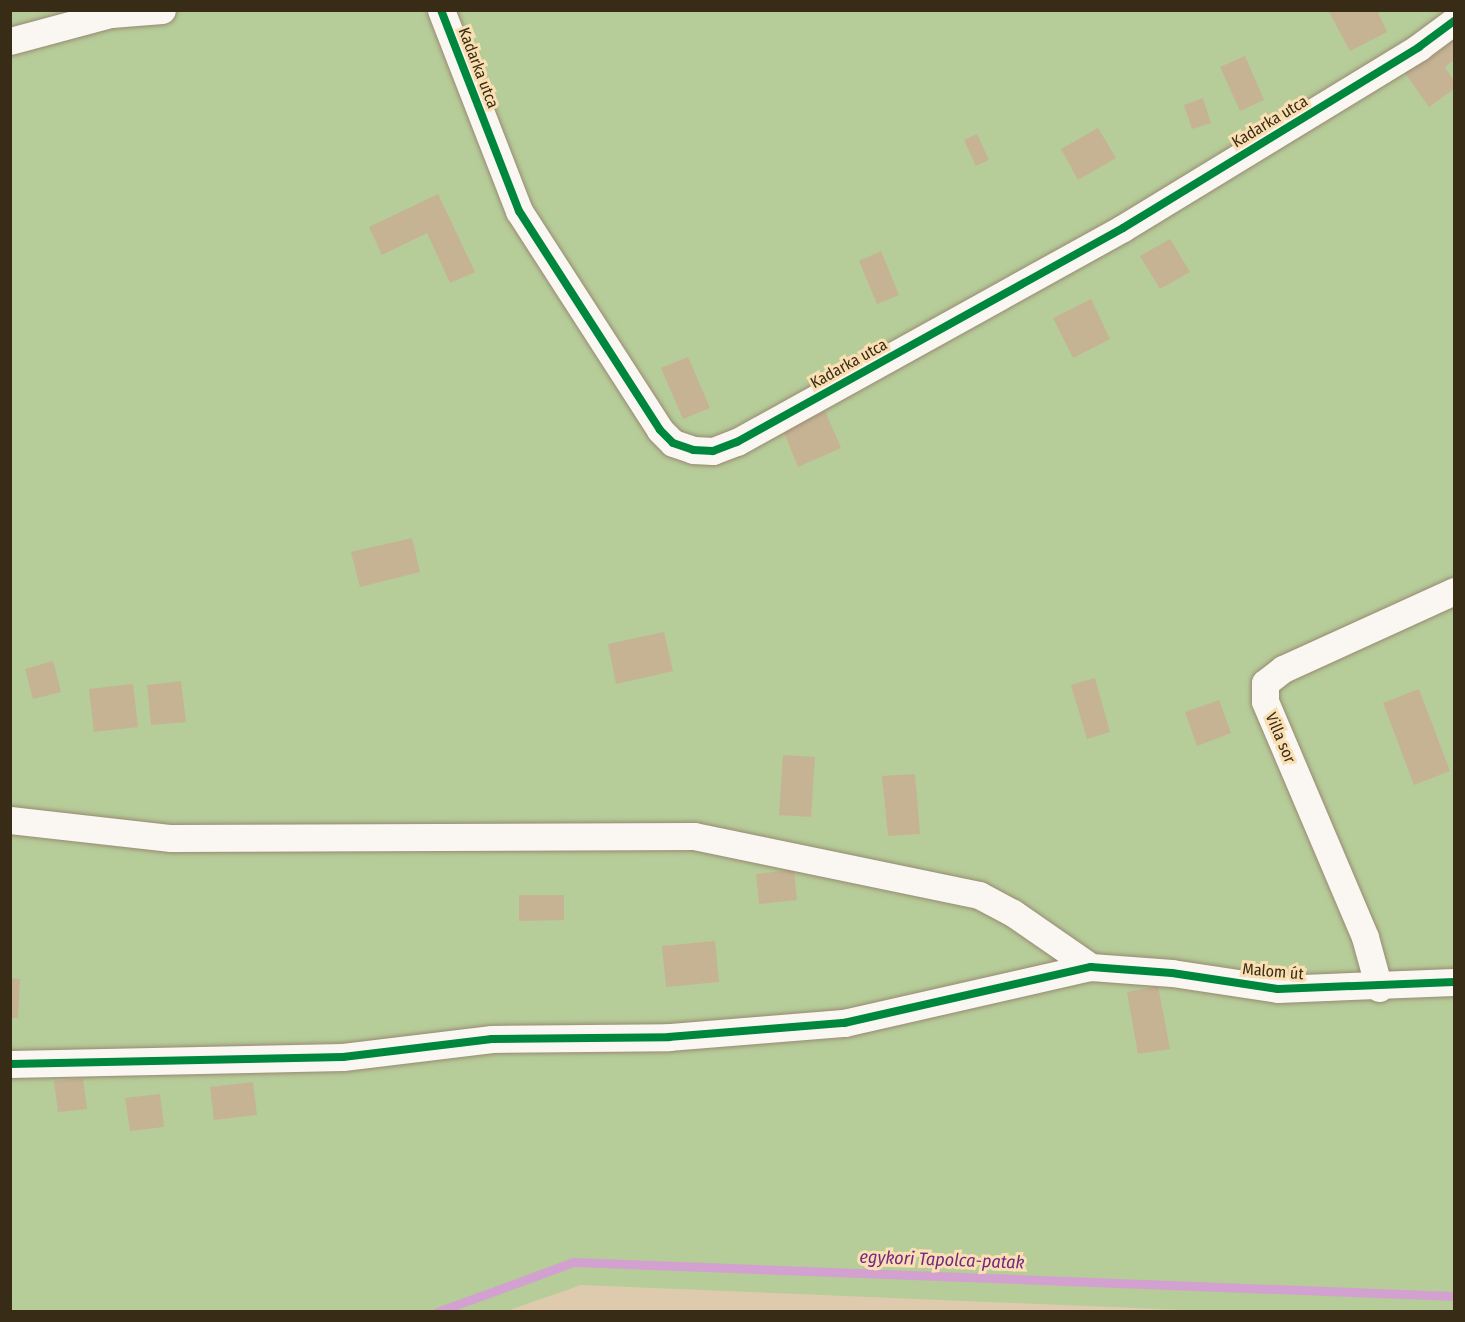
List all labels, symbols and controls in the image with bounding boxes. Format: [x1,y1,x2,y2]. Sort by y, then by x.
street label: Kadarka utca [454,25,502,111]
street label: Kadarka utca [1229,92,1311,152]
street label: Kadarka utca [807,335,891,393]
street label: Villa sor [1261,710,1299,766]
street label: Malom út [1242,960,1304,984]
water label: egykori Tapolca-patak [859,1246,1025,1274]

